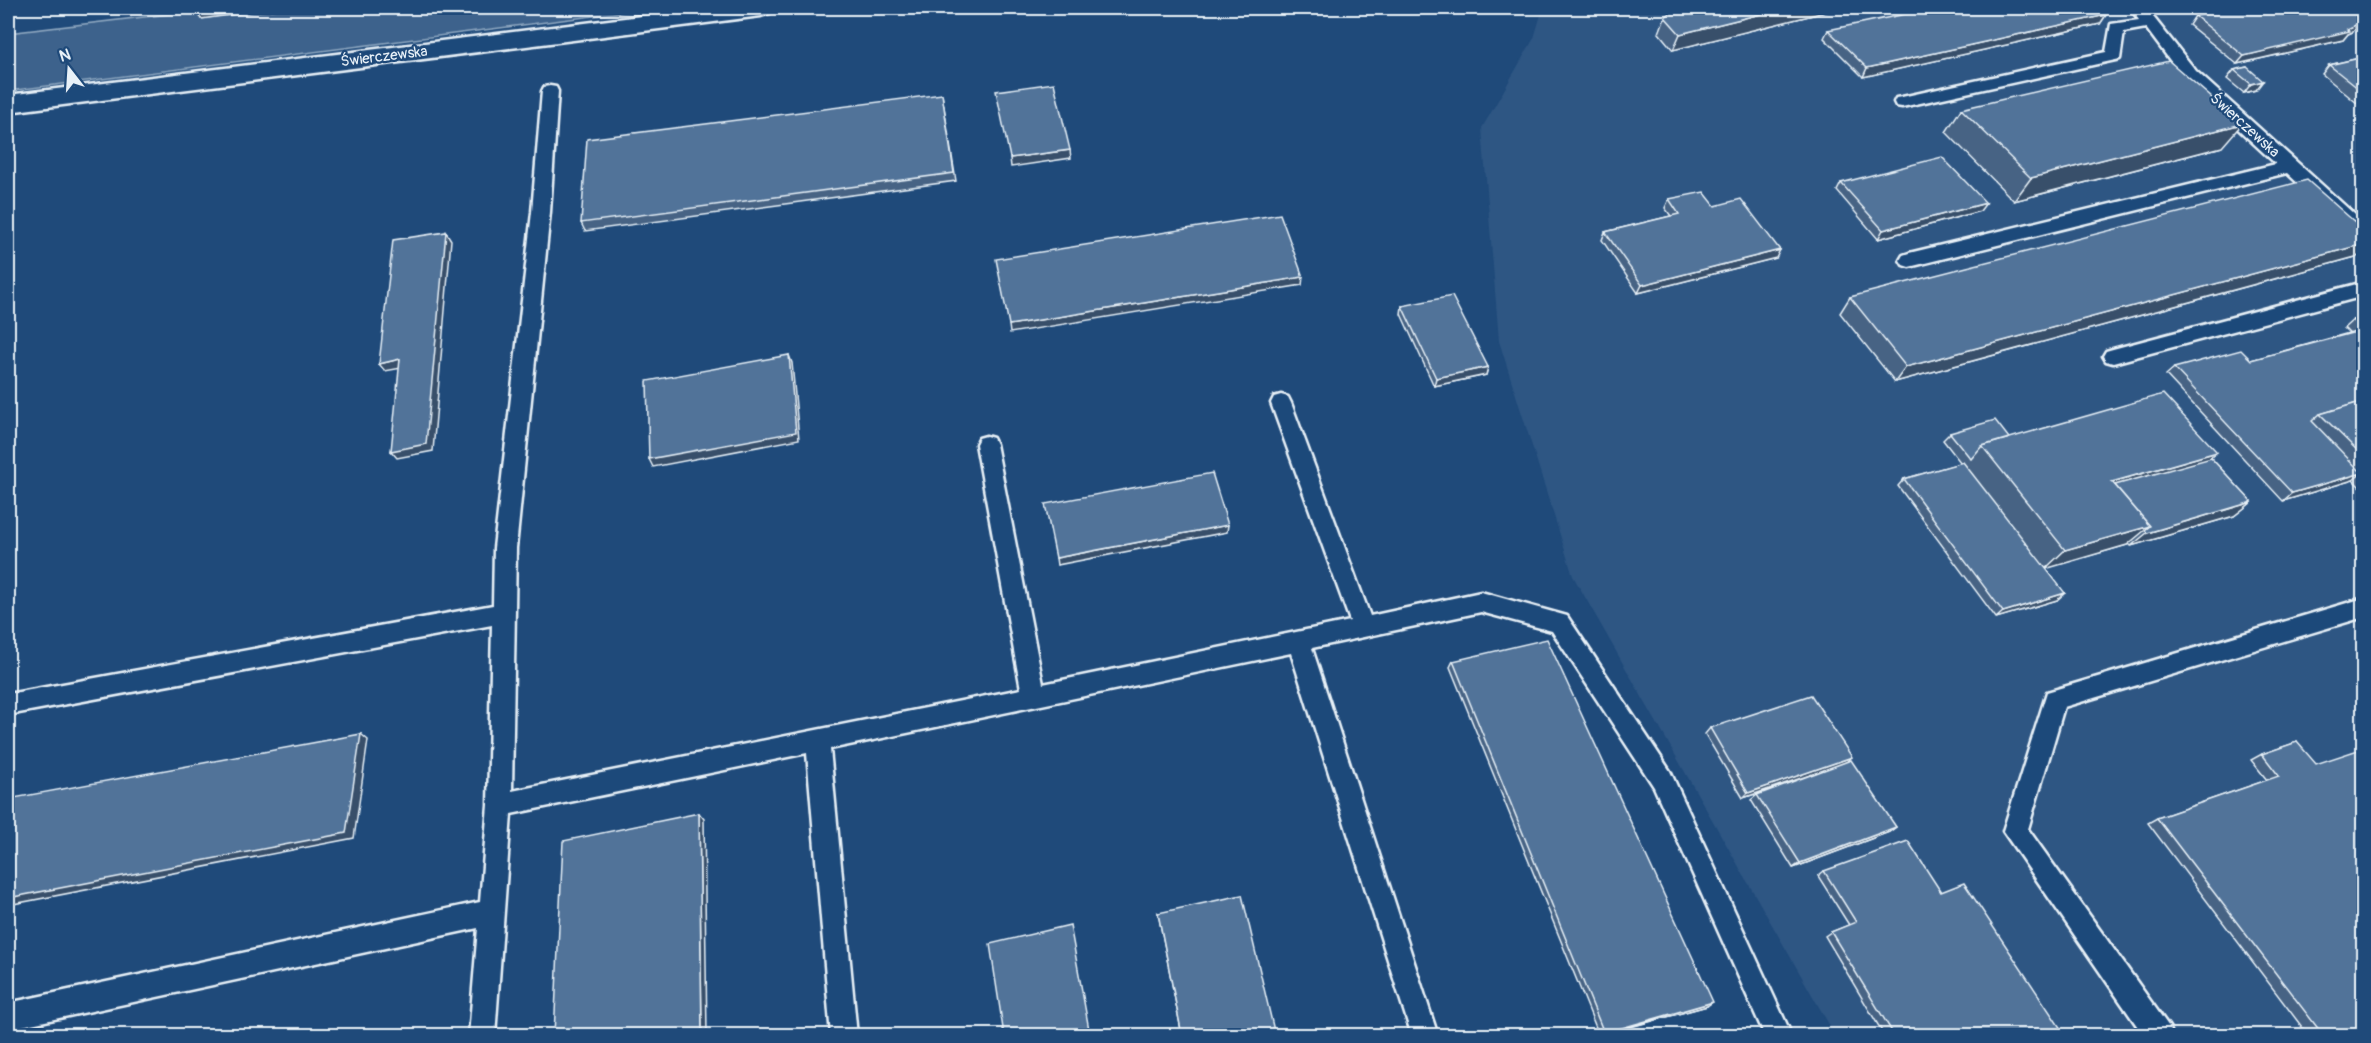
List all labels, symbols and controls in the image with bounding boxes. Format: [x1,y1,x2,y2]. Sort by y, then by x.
north arrow [39,39,99,99]
street label: Świerczewska [340,42,429,71]
text: N [57,44,73,67]
street label: Świerczewska [2206,89,2283,162]

